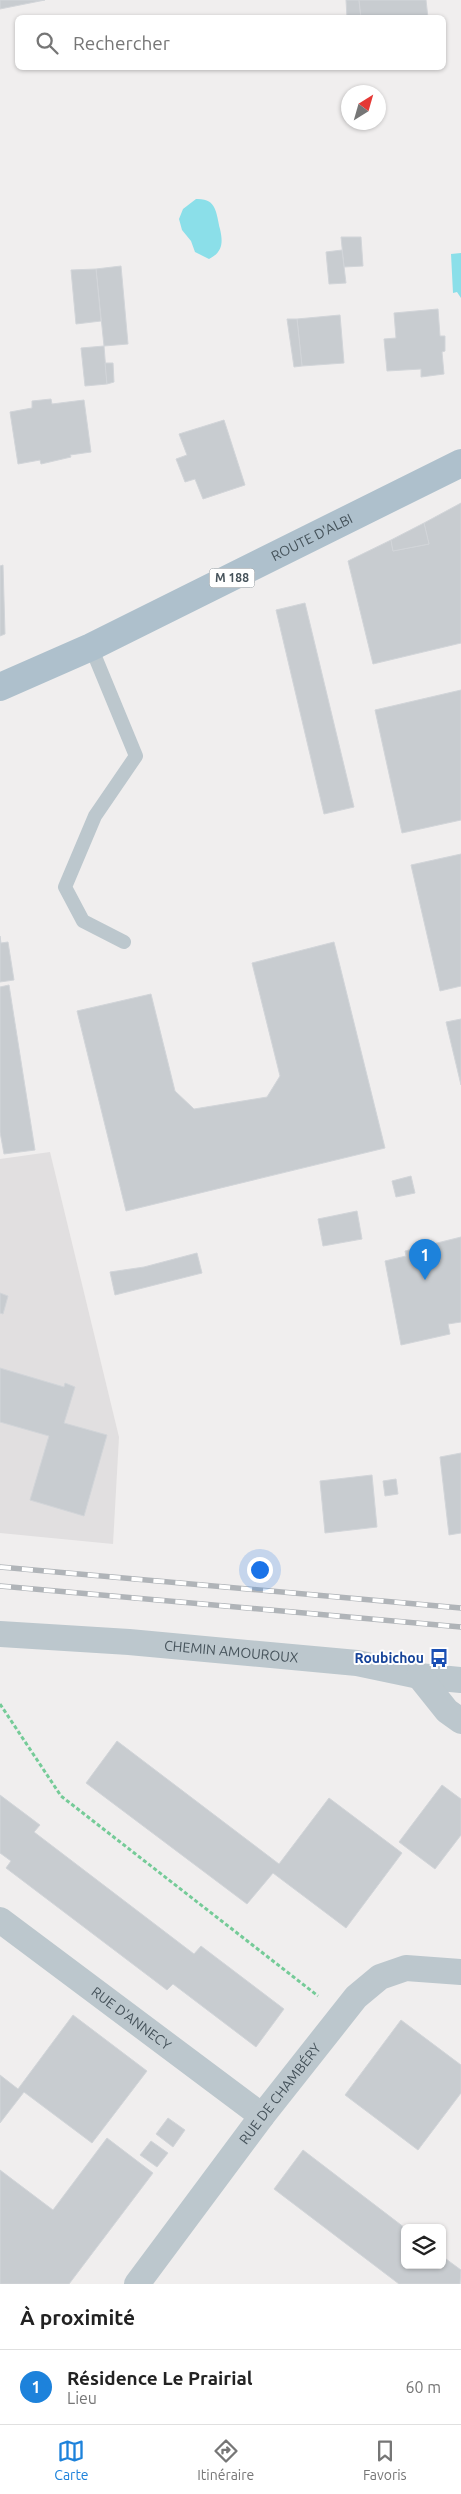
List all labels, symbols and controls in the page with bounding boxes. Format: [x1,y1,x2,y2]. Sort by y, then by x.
search box [15,15,446,70]
icon: search [33,29,61,57]
text: Rechercher [73,32,170,54]
north arrow [341,85,386,130]
street label: ROUTE D'ALBI [268,510,355,564]
road number: M 188 [210,568,254,588]
pin: 1 [409,1239,441,1280]
your location [247,1557,273,1583]
street label: CHEMIN AMOUROUX [164,1637,299,1666]
bus stop icon: Roubichou [428,1647,450,1669]
place label: Roubichou [355,1650,424,1666]
street label: RUE D'ANNECY [88,1983,174,2053]
street label: RUE DE CHAMBÉRY [236,2040,324,2147]
map controls [401,2224,446,2269]
button: layers [401,2224,446,2269]
text: À proximité [20,2305,135,2329]
text: Résidence Le Prairial [67,2367,252,2389]
text: 1 [31,2378,41,2396]
text: 60 m [405,2378,441,2396]
text: Lieu [67,2389,97,2407]
tab: Carte [54,2437,89,2483]
tab: Itinéraire [197,2437,254,2483]
tab: Favoris [363,2437,407,2483]

